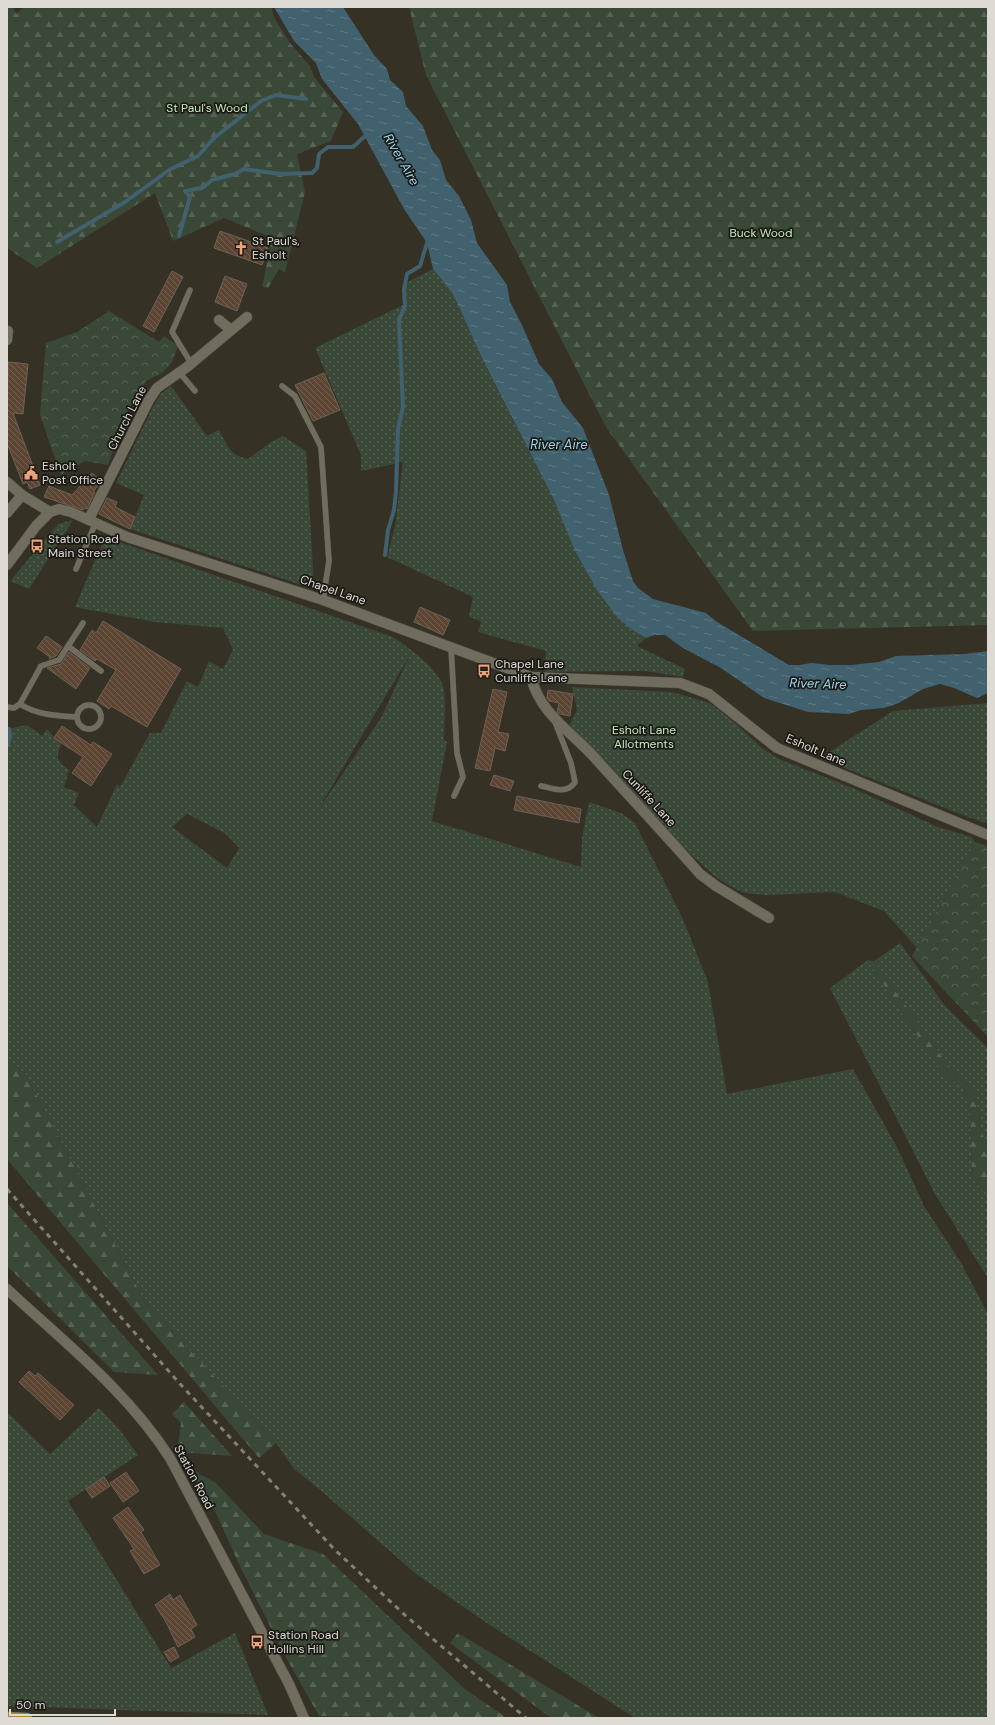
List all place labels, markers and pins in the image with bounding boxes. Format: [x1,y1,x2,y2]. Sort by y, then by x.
place label: St Paul's, Esholt [252,233,300,263]
church icon: St Paul's, Esholt [233,240,249,256]
place label: Esholt Post Office [42,458,103,488]
public building icon: Esholt Post Office [23,465,39,481]
place label: Station Road Main Street [48,531,119,561]
bus stop icon: Station Road Main Street [29,538,45,554]
place label: Chapel Lane Cunliffe Lane [495,656,568,686]
bus stop icon: Chapel Lane Cunliffe Lane [476,663,492,679]
place label: Station Road Hollins Hill [268,1627,339,1657]
bus stop icon: Station Road Hollins Hill [249,1634,265,1650]

